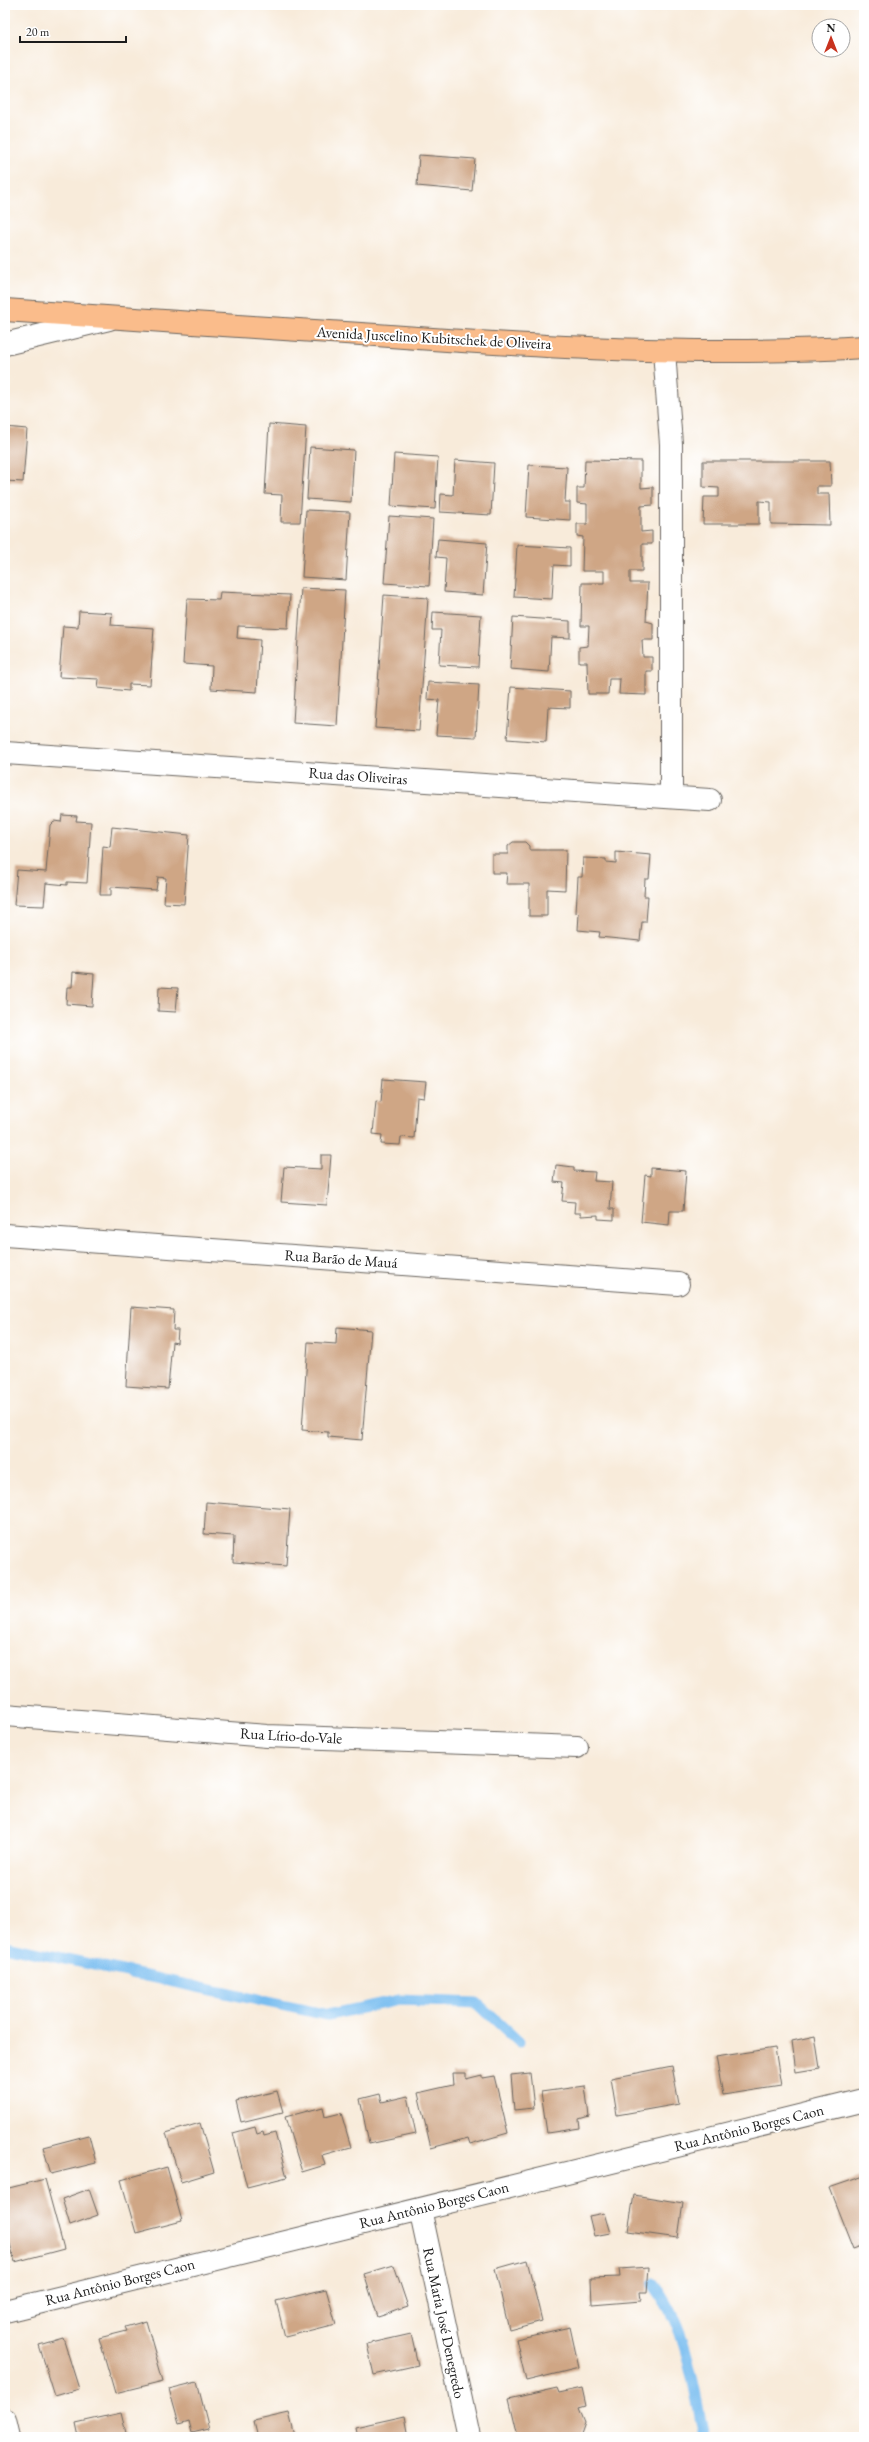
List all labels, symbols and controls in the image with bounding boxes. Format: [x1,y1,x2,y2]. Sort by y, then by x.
scale bar [20,18,126,44]
north arrow [811,18,851,58]
text: N [827,21,836,35]
text: 20 m [26,24,50,40]
street label: Avenida Juscelino Kubitschek de Oliveira [315,322,552,353]
street label: Rua das Oliveiras [308,763,408,788]
street label: Rua Barão de Mauá [284,1245,398,1272]
street label: Rua Lírio-do-Vale [239,1723,343,1748]
street label: Rua Antônio Borges Caon [672,2100,826,2155]
street label: Rua Antônio Borges Caon [357,2177,511,2232]
street label: Rua Maria José Denegredo [419,2246,470,2400]
street label: Rua Antônio Borges Caon [43,2254,197,2309]

